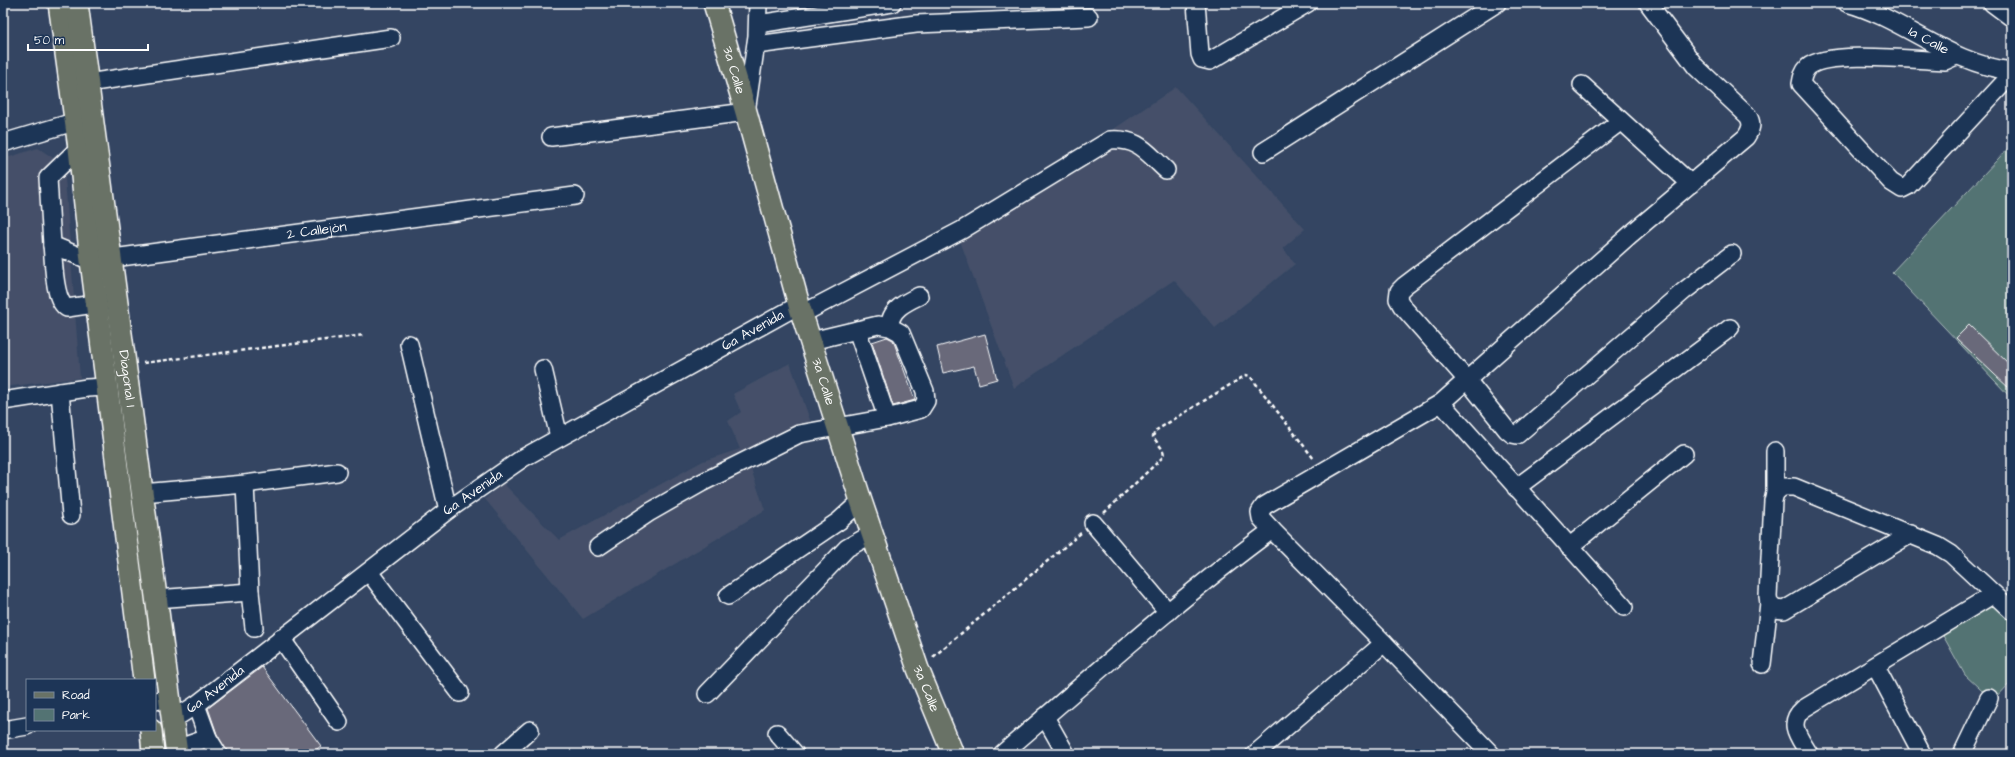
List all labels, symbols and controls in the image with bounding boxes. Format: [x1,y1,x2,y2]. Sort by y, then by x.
street label: 1a Calle [1905,22,1953,60]
scale bar [28,26,148,52]
text: 50 m [34,32,65,49]
street label: 3a Calle [717,44,750,97]
street label: 2 Callejòn [285,217,348,245]
street label: 6a Avenida [718,305,788,356]
street label: Diagonal 1 [113,349,141,409]
street label: 3a Calle [806,355,840,408]
street label: 6a Avenida [439,465,507,521]
street label: 6a Avenida [182,661,249,719]
street label: 3a Calle [908,662,945,715]
legend [26,679,156,731]
text: Road [62,687,90,704]
text: Park [62,707,90,724]

